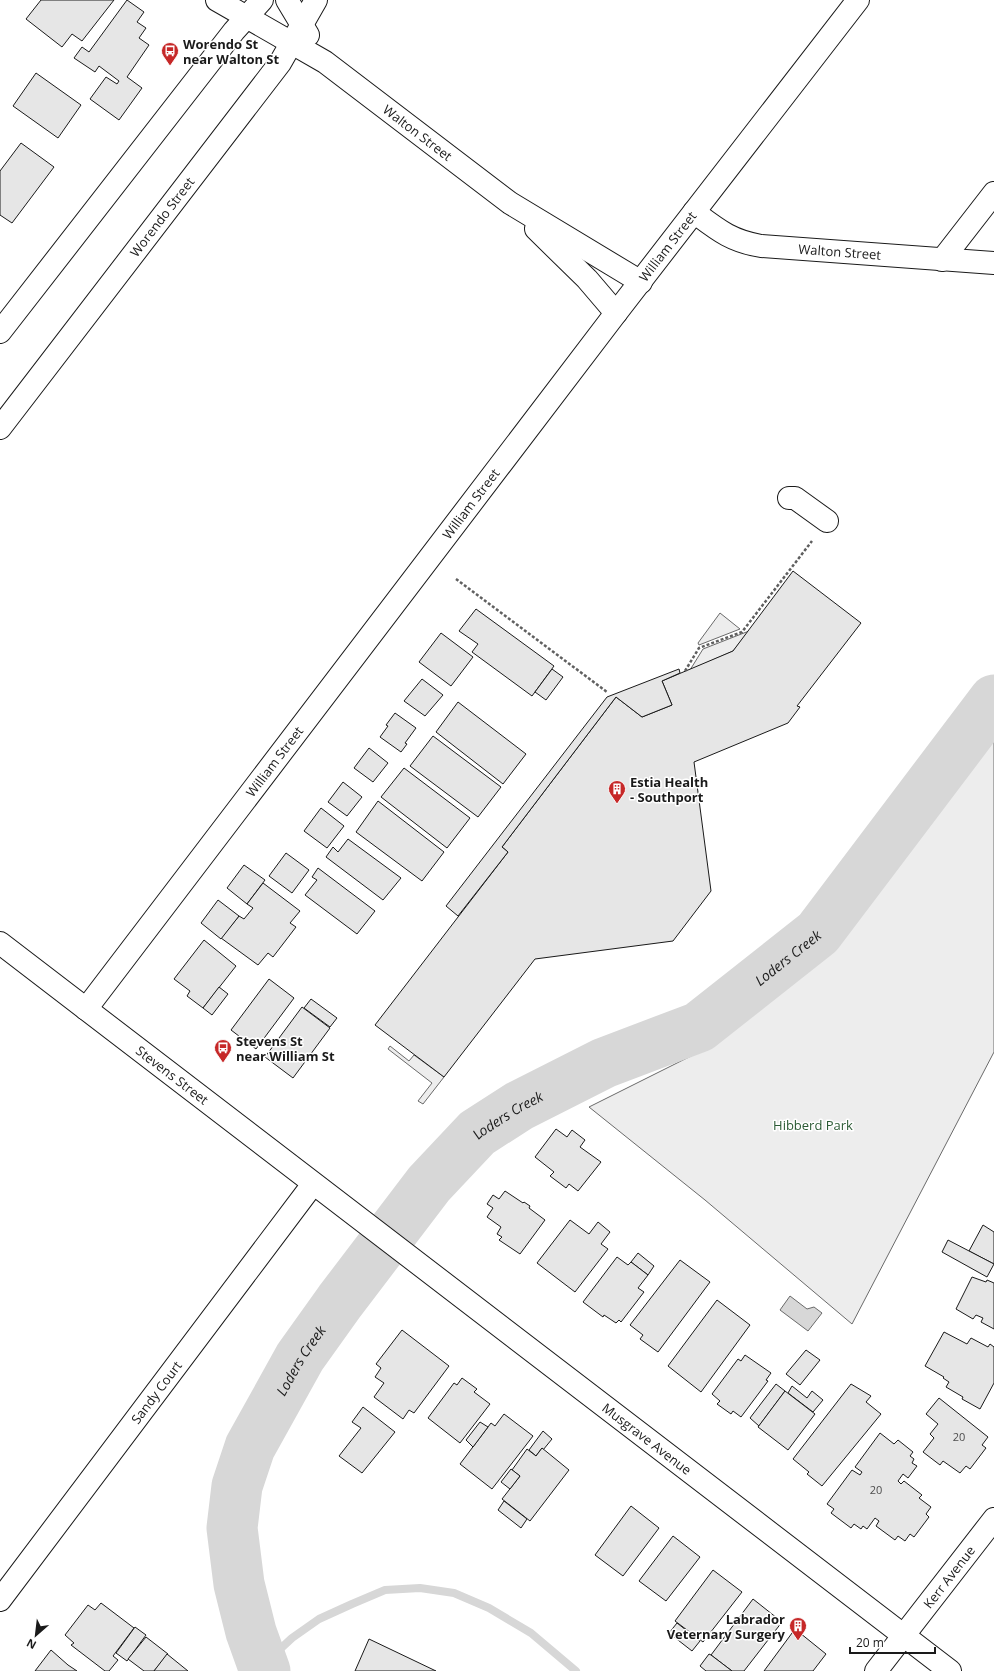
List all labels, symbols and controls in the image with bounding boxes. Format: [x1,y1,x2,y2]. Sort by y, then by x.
place label: Worendo St near Walton St [183,35,280,68]
bus stop icon: Worendo St near Walton St [160,41,180,66]
street label: Walton Street [379,100,456,165]
street label: Worendo Street [126,173,198,261]
street label: William Street [635,207,701,285]
street label: Walton Street [798,240,882,264]
street label: William Street [438,465,504,543]
street label: William Street [242,722,307,801]
place label: Estia Health - Southport [630,773,708,806]
building icon: Estia Health - Southport [607,779,627,804]
water label: Loders Creek [750,924,825,989]
place label: Stevens St near William St [236,1032,335,1065]
bus stop icon: Stevens St near William St [213,1038,233,1063]
street label: Stevens Street [132,1041,212,1109]
water label: Loders Creek [467,1086,547,1143]
park label: Hibberd Park [773,1116,853,1134]
water label: Loders Creek [271,1320,330,1399]
street label: Sandy Court [127,1357,186,1427]
street label: Musgrave Avenue [599,1399,695,1479]
house number: 20 [953,1429,965,1444]
house number: 20 [870,1482,882,1497]
street label: Kerr Avenue [919,1542,979,1612]
place label: Labrador Veternary Surgery [667,1610,786,1643]
north arrow [16,1615,56,1655]
building icon: Labrador Veternary Surgery [788,1616,808,1641]
scale bar [850,1629,935,1655]
text: 20 m [856,1634,884,1651]
text: N [24,1636,39,1653]

